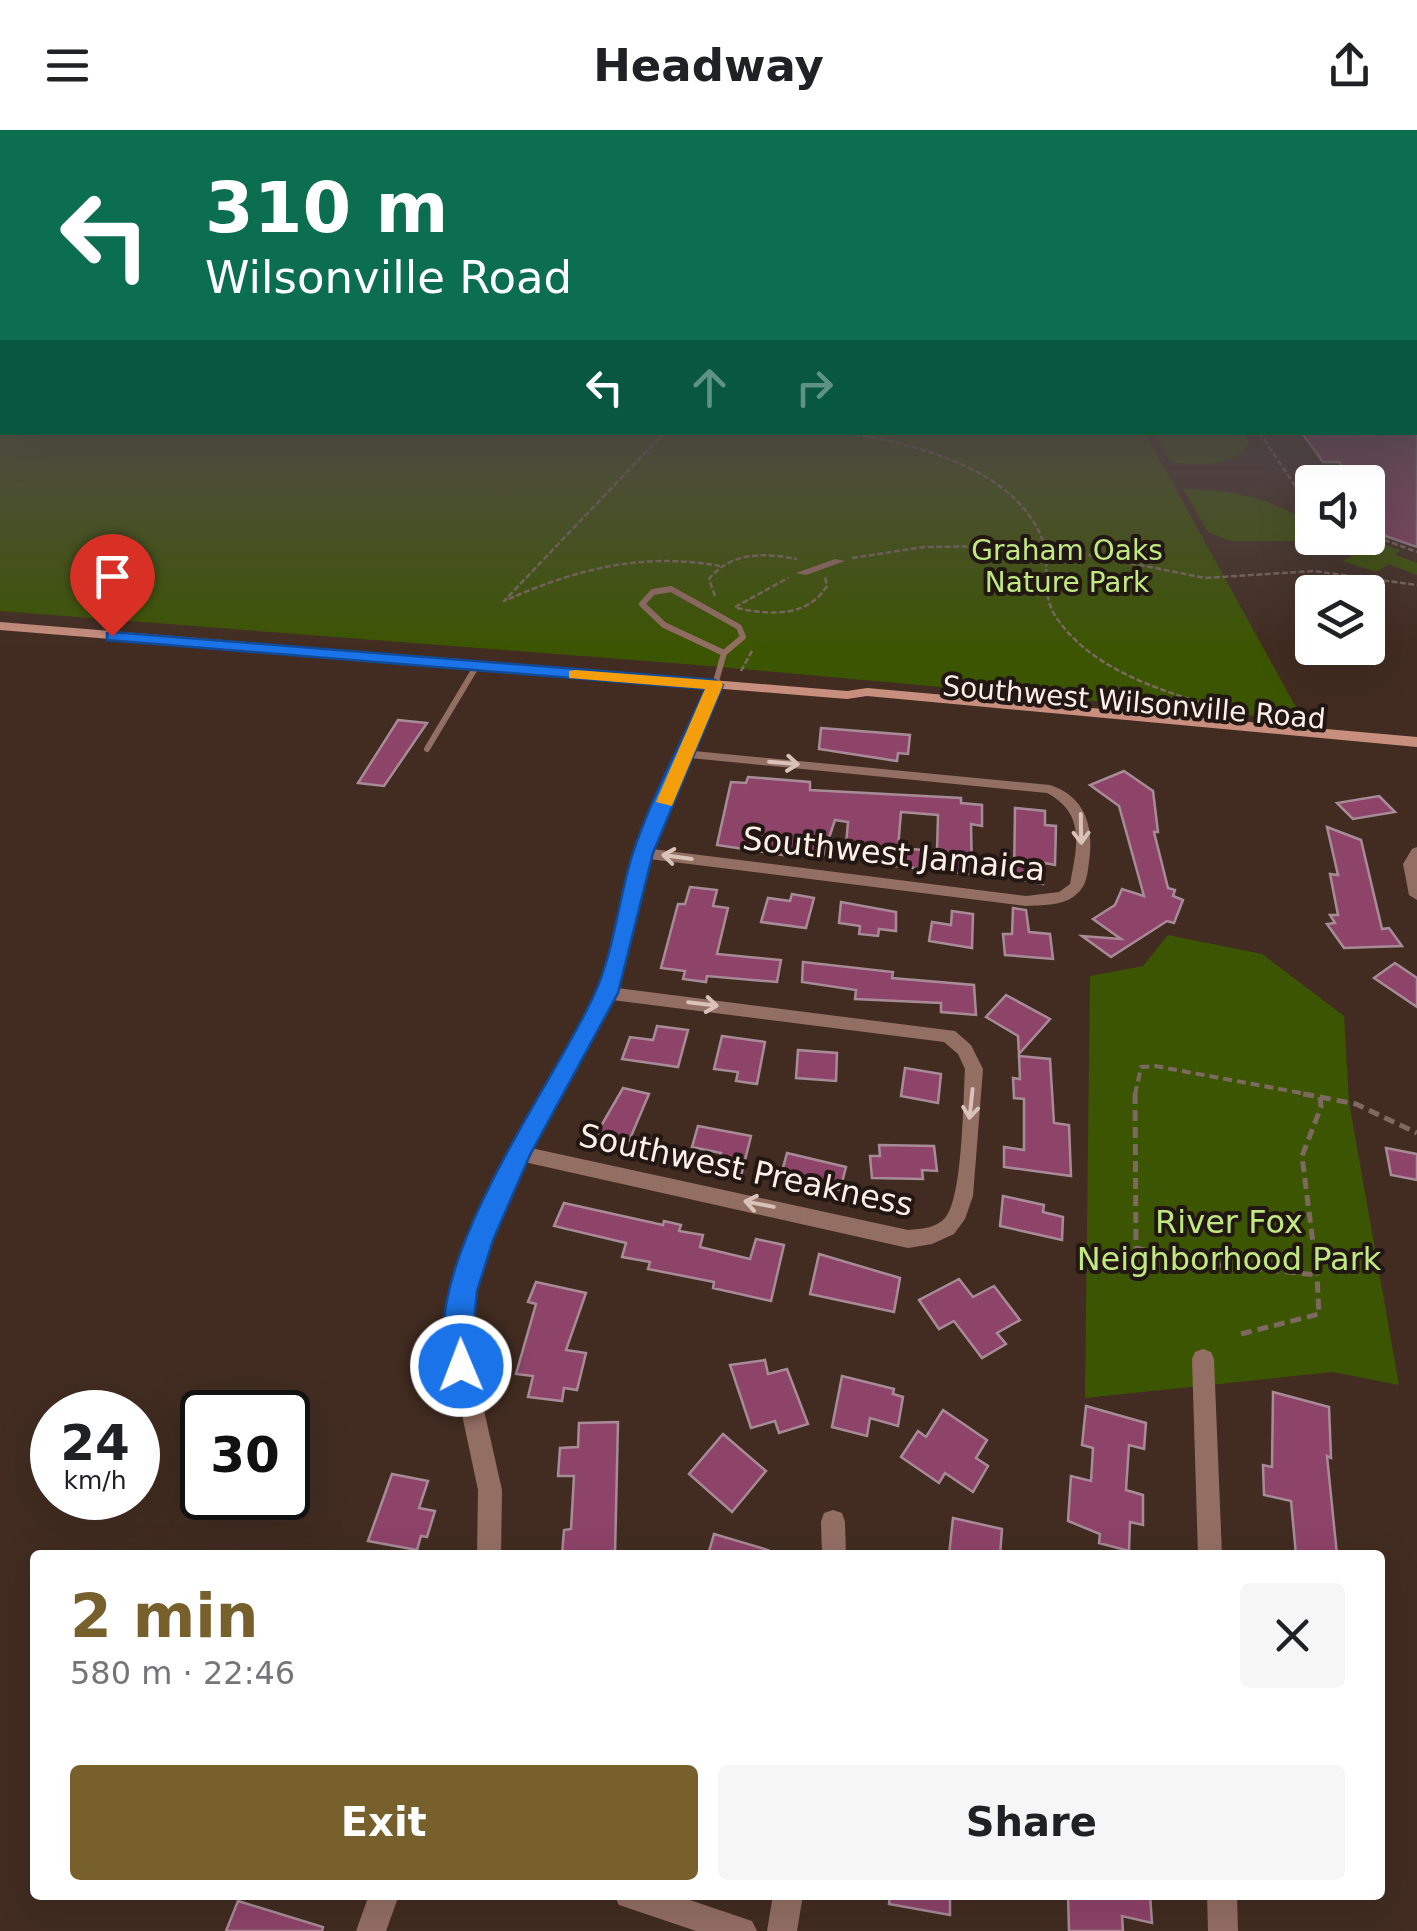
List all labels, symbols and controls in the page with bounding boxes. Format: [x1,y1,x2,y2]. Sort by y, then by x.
icon: menu [40,38,95,93]
icon: share [1322,38,1377,93]
text: Headway [593,39,824,92]
text: 310 m [205,167,448,249]
icon: left [40,170,170,300]
text: Wilsonville Road [205,251,572,304]
icon: left [577,360,632,415]
icon: ahead [682,360,737,415]
icon: right [787,360,842,415]
map controls [1295,465,1385,665]
button: sound [1295,465,1385,555]
pin [70,534,155,637]
park label: Graham Oaks Nature Park [971,534,1163,599]
icon: arrive [85,549,140,604]
button: layers [1295,575,1385,665]
street label: Southwest Wilsonville Road [941,669,1327,736]
one-way arrow [767,754,799,773]
one-way arrow [1072,812,1090,845]
street label: Southwest Jamaica [741,819,1047,889]
one-way arrow [661,848,693,866]
one-way arrow [687,995,719,1014]
one-way arrow [961,1087,980,1119]
street label: Southwest Preakness [575,1116,917,1224]
one-way arrow [743,1194,775,1213]
park label: River Fox Neighborhood Park [1077,1203,1382,1278]
position arrow [409,1314,513,1418]
speed limit sign: 30 [180,1390,310,1520]
text: 24 [60,1414,130,1472]
text: km/h [63,1466,127,1495]
text: 2 min [70,1581,258,1651]
button: close [1240,1583,1345,1688]
text: 580 m · 22:46 [70,1654,295,1692]
button: Exit [70,1765,698,1880]
button: Share [718,1765,1345,1880]

